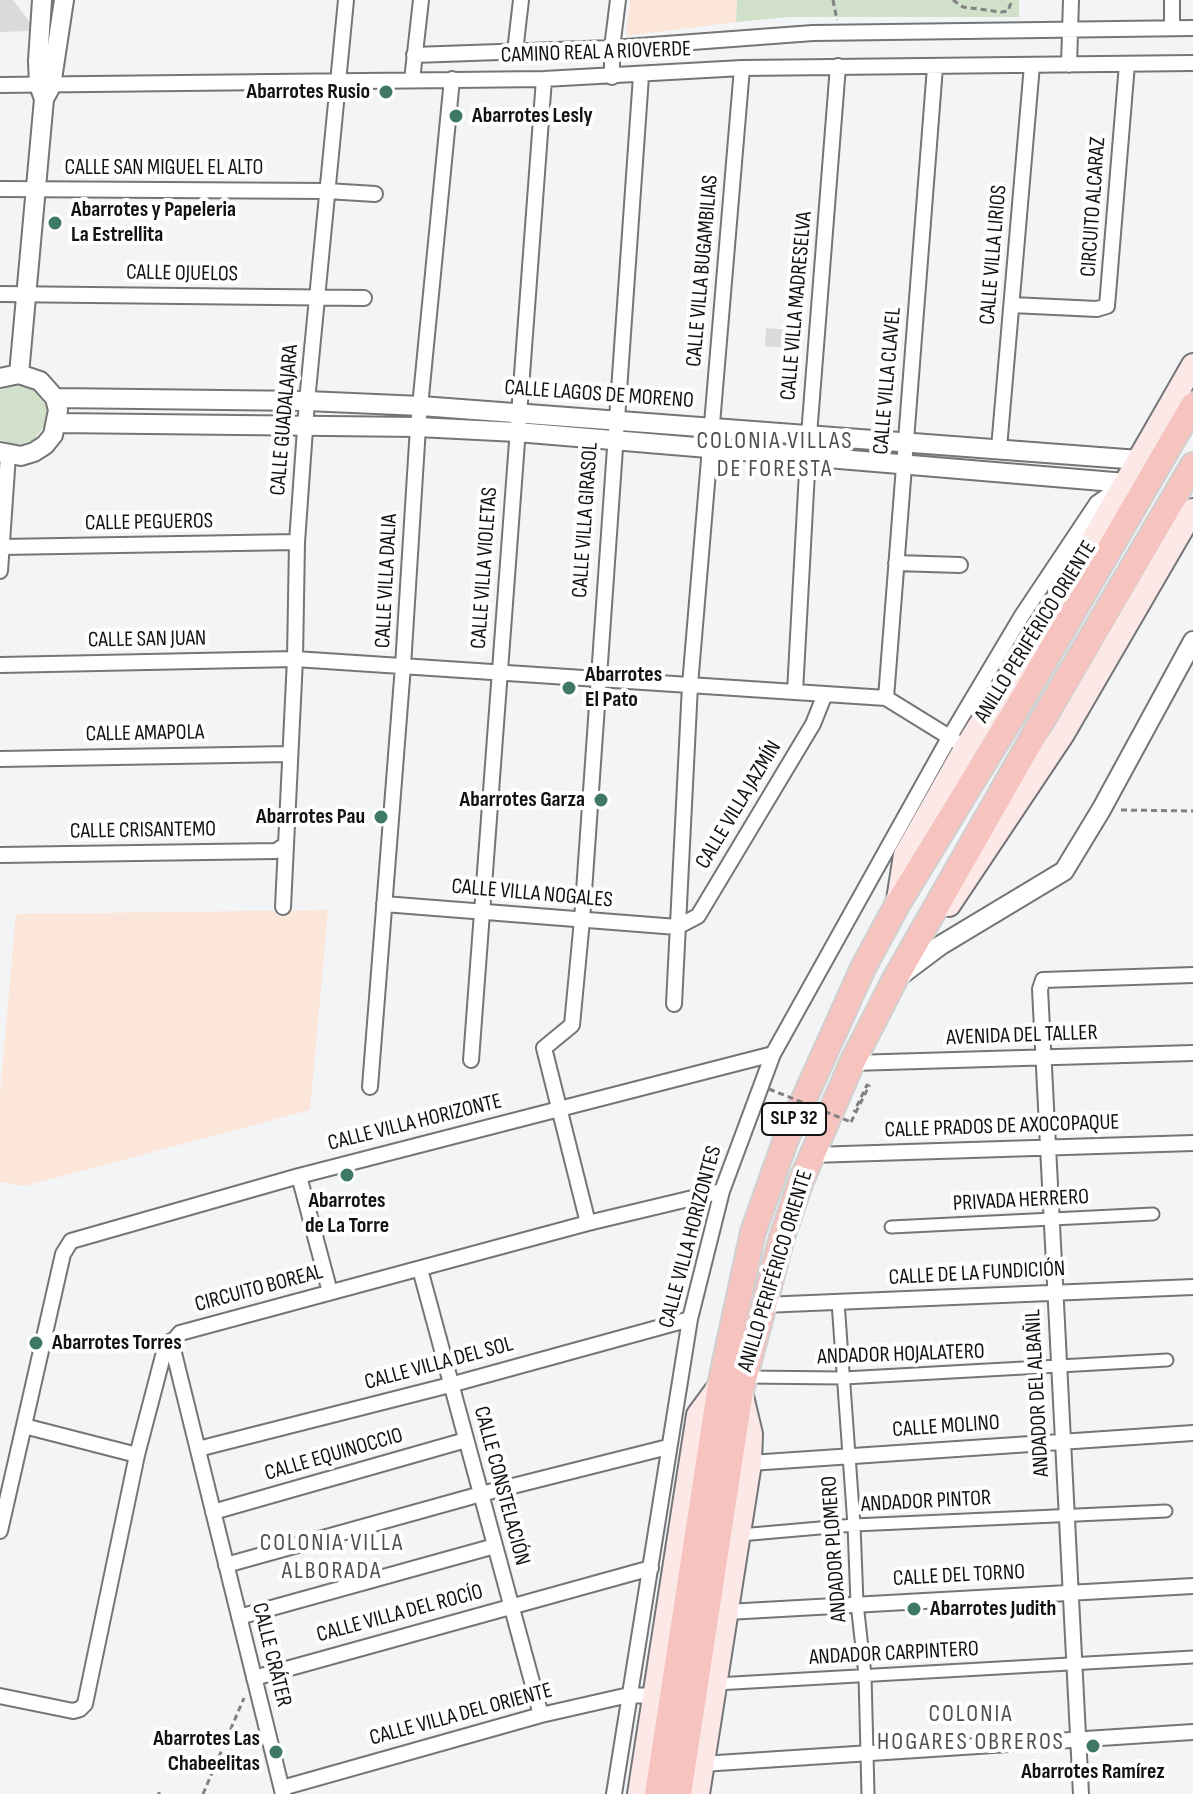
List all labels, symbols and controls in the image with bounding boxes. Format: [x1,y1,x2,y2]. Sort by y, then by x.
street label: CAMINO REAL A RIOVERDE [500,36,692,70]
place label: Abarrotes Rusio [247,79,370,105]
marker: Abarrotes Rusio [377,83,395,101]
place label: Abarrotes Lesly [472,103,593,129]
marker: Abarrotes Lesly [447,107,465,125]
street label: CIRCUITO ALCARAZ [1076,136,1112,278]
street label: CALLE SAN MIGUEL EL ALTO [65,155,263,181]
street label: CALLE VILLA BUGAMBILIAS [681,174,725,368]
street label: CALLE VILLA LIRIOS [975,184,1013,326]
place label: Abarrotes y Papeleria La Estrellita [71,197,236,248]
street label: CALLE VILLA MADRESELVA [776,211,818,401]
marker: Abarrotes y Papeleria La Estrellita [46,214,64,232]
street label: CALLE OJUELOS [126,260,238,288]
street label: CALLE VILLA CLAVEL [868,306,908,456]
street label: CALLE GUADALAJARA [265,343,305,497]
street label: CALLE LAGOS DE MORENO [503,375,695,415]
district label: COLONIA VILLAS DE FORESTA [697,428,853,484]
street label: CALLE VILLA GIRASOL [567,441,605,599]
street label: CALLE VILLA VIOLETAS [466,486,504,650]
street label: CALLE PEGUEROS [85,509,213,537]
street label: CALLE VILLA DALIA [370,513,404,649]
street label: ANILLO PERIFÉRICO ORIENTE [969,536,1103,728]
street label: CALLE SAN JUAN [88,626,206,654]
place label: Abarrotes El Pato [585,662,662,714]
marker: Abarrotes El Pato [560,679,578,697]
street label: CALLE AMAPOLA [85,720,205,748]
street label: CALLE VILLA JAZMÍN [690,736,788,874]
place label: Abarrotes Garza [460,787,585,813]
marker: Abarrotes Garza [592,791,610,809]
place label: Abarrotes Pau [256,804,365,830]
marker: Abarrotes Pau [372,808,390,826]
street label: CALLE CRISANTEMO [70,817,216,845]
street label: CALLE VILLA NOGALES [450,874,614,914]
street label: AVENIDA DEL TALLER [946,1020,1098,1052]
street label: CALLE VILLA HORIZONTE [325,1089,505,1157]
road number: SLP 32 [762,1103,826,1135]
street label: CALLE PRADOS DE AXOCOPAQUE [884,1110,1120,1144]
street label: CALLE VILLA HORIZONTES [654,1143,728,1331]
marker: Abarrotes de La Torre [338,1166,356,1184]
street label: ANILLO PERIFÉRICO ORIENTE [733,1167,819,1375]
street label: PRIVADA HERRERO [952,1184,1090,1218]
place label: Abarrotes de La Torre [305,1188,389,1240]
street label: CALLE DE LA FUNDICIÓN [888,1256,1066,1292]
street label: CIRCUITO BOREAL [192,1259,326,1319]
street label: ANDADOR DEL ALBAÑIL [1020,1308,1056,1478]
place label: Abarrotes Torres [52,1330,182,1356]
street label: CALLE VILLA DEL SOL [362,1332,516,1396]
marker: Abarrotes Torres [27,1334,45,1352]
street label: ANDADOR HOJALATERO [817,1339,985,1371]
street label: CALLE CONSTELACIÓN [467,1404,535,1568]
street label: CALLE MOLINO [891,1410,1001,1444]
street label: CALLE EQUINOCCIO [262,1423,406,1487]
street label: ANDADOR PLOMERO [817,1475,853,1623]
street label: ANDADOR PINTOR [860,1485,992,1519]
district label: COLONIA VILLA ALBORADA [260,1530,404,1586]
street label: CALLE DEL TORNO [892,1559,1026,1593]
street label: CALLE VILLA DEL ROCÍO [314,1579,486,1649]
place label: Abarrotes Judith [930,1596,1056,1622]
street label: CALLE CRÁTER [245,1600,297,1710]
marker: Abarrotes Judith [905,1600,923,1618]
street label: ANDADOR CARPINTERO [808,1636,980,1672]
street label: CALLE VILLA DEL ORIENTE [367,1678,555,1752]
district label: COLONIA HOGARES OBREROS [877,1701,1065,1757]
place label: Abarrotes Las Chabeelitas [153,1726,260,1778]
marker: Abarrotes Ramírez [1084,1737,1102,1755]
marker: Abarrotes Las Chabeelitas [267,1743,285,1761]
place label: Abarrotes Ramírez [1021,1759,1165,1785]

